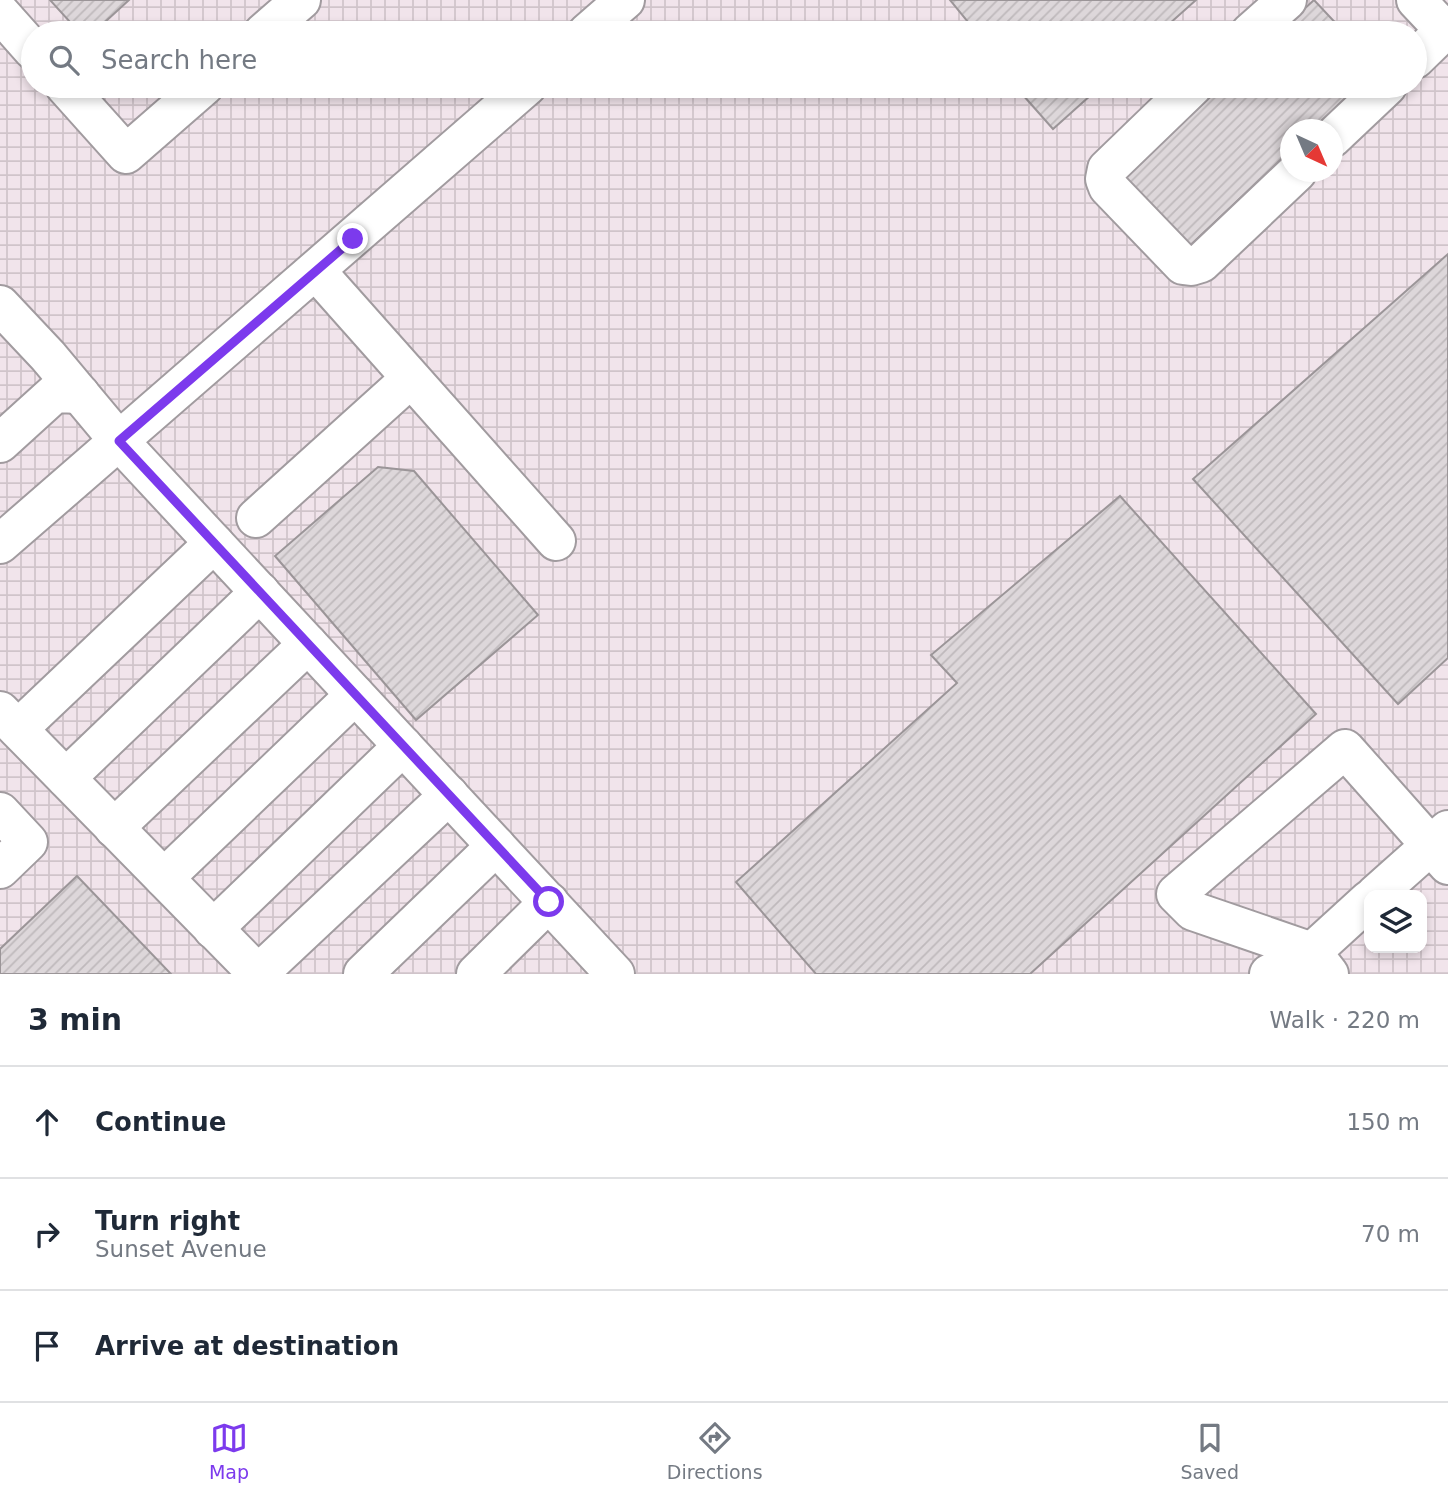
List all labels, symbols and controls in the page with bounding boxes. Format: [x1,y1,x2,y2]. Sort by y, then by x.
search box [21,21,1427,98]
icon: search [45,41,83,79]
text: Search here [101,45,257,75]
north arrow [1280,119,1343,182]
route end [337,223,368,254]
route start [533,886,564,917]
map controls [1364,890,1427,953]
button: layers [1364,890,1427,953]
text: 3 min [28,1002,122,1037]
text: Walk · 220 m [1269,1007,1420,1033]
icon: ahead [28,1103,66,1141]
text: Continue [95,1107,226,1137]
text: 150 m [1346,1109,1420,1135]
text: Turn right [95,1206,240,1236]
icon: right [28,1215,66,1253]
text: 70 m [1361,1221,1420,1247]
text: Sunset Avenue [95,1236,267,1262]
icon: arrive [28,1327,66,1365]
text: Arrive at destination [95,1331,399,1361]
tab: Map [209,1419,249,1483]
tab: Directions [667,1419,763,1483]
tab: Saved [1180,1419,1239,1483]

